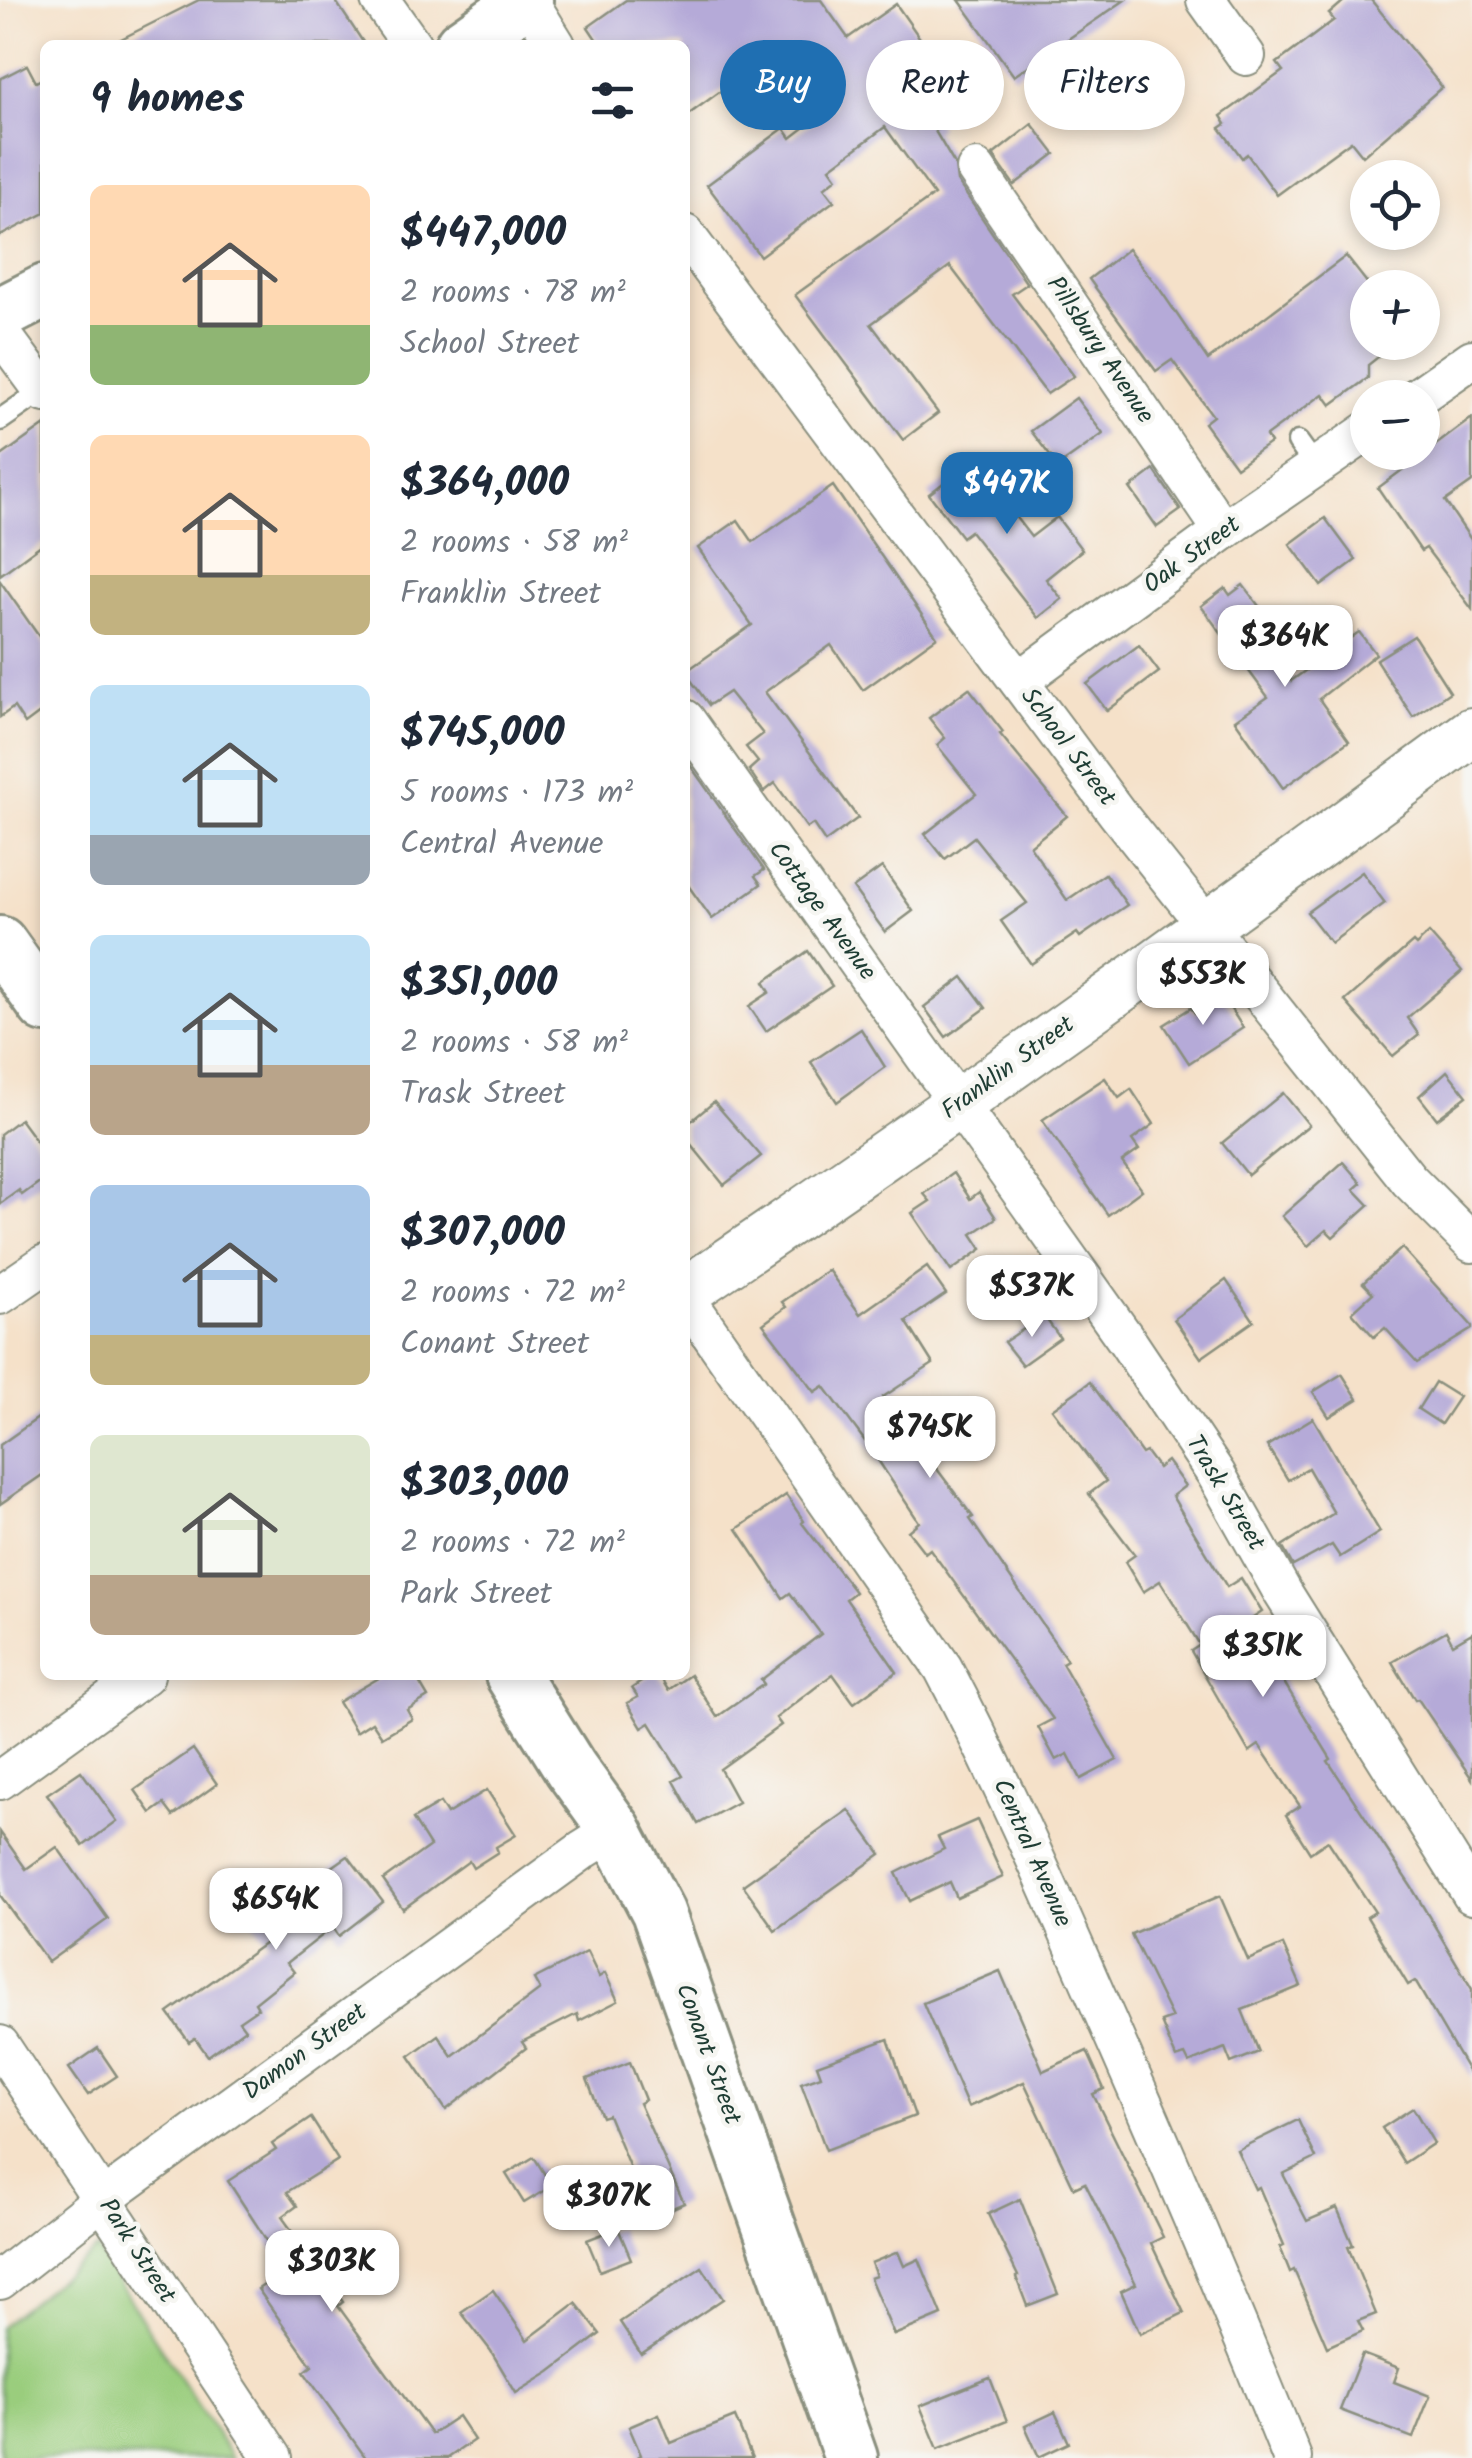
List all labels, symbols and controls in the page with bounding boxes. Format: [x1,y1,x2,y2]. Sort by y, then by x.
chip: Buy [720,40,846,130]
chip: Rent [866,40,1004,130]
chip: Filters [1024,40,1185,130]
text: 9 homes [90,67,245,134]
icon: filters [585,73,640,128]
map controls [1350,160,1440,470]
button: locate [1350,160,1440,250]
text: $447,000 [400,201,566,268]
icon: home [170,225,290,345]
text: 2 rooms · 78 m² [400,268,626,319]
street label: Pillsbury Avenue [1036,268,1164,432]
button: + [1350,270,1440,360]
text: School Street [400,319,579,370]
button: − [1350,380,1440,470]
text: $364,000 [400,451,569,518]
pin: $447K [937,452,1077,537]
text: $447K [963,459,1051,510]
icon: home [170,475,290,595]
street label: Oak Street [1135,506,1249,604]
text: 2 rooms · 58 m² [400,518,628,569]
text: Franklin Street [400,569,601,620]
pin: $364K [1215,605,1355,690]
text: $364K [1240,612,1330,663]
street label: School Street [1010,679,1126,815]
text: $745,000 [400,701,564,768]
icon: home [170,725,290,845]
text: 5 rooms · 173 m² [400,768,633,819]
text: Central Avenue [400,819,604,870]
street label: Cottage Avenue [758,833,886,989]
pin: $553K [1133,943,1273,1028]
text: $553K [1159,950,1247,1001]
text: $351,000 [400,951,557,1018]
icon: home [170,975,290,1095]
street label: Franklin Street [933,1006,1084,1130]
text: 2 rooms · 58 m² [400,1018,628,1069]
text: Trask Street [400,1069,565,1120]
text: $307,000 [400,1201,565,1268]
icon: home [170,1225,290,1345]
pin: $537K [962,1255,1102,1340]
text: $537K [988,1262,1076,1313]
text: 2 rooms · 72 m² [400,1268,625,1319]
text: Conant Street [400,1319,589,1370]
pin: $745K [860,1396,1000,1481]
text: $745K [887,1403,973,1454]
street label: Trask Street [1175,1427,1276,1559]
text: $303,000 [400,1451,568,1518]
icon: home [170,1475,290,1595]
text: 2 rooms · 72 m² [400,1518,625,1569]
text: Park Street [400,1569,552,1620]
pin: $351K [1193,1615,1333,1700]
text: $351K [1222,1622,1304,1673]
street label: Central Avenue [981,1772,1083,1934]
pin: $654K [206,1868,346,1953]
text: $654K [231,1875,321,1926]
street label: Conant Street [664,1978,752,2131]
street label: Damon Street [234,1993,376,2111]
pin: $307K [539,2165,679,2250]
text: $307K [565,2172,653,2223]
street label: Park Street [88,2190,186,2312]
pin: $303K [262,2230,402,2315]
text: $303K [287,2237,377,2288]

